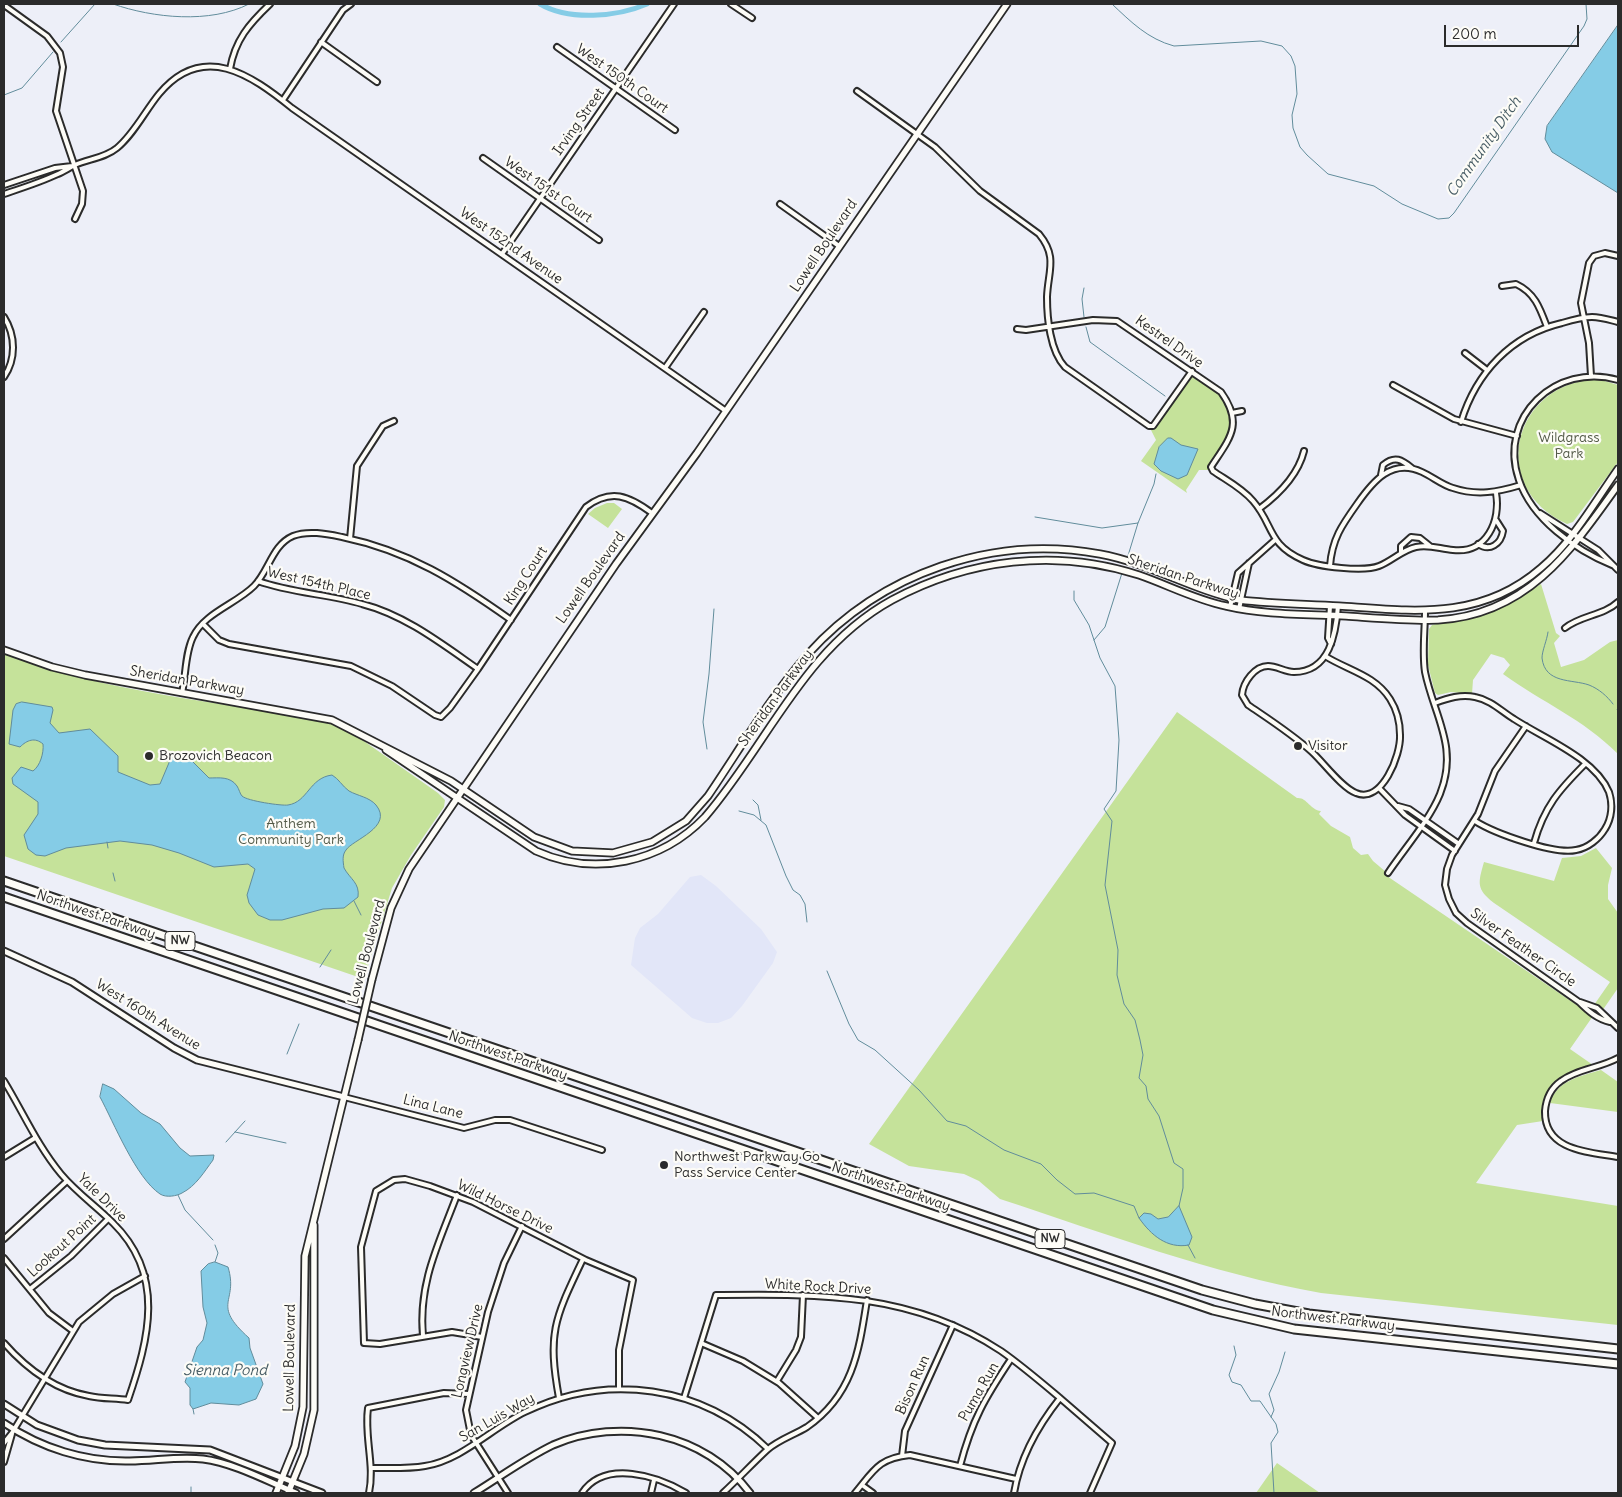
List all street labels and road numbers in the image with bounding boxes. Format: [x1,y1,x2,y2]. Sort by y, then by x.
street label: West 150th Court [573,41,671,117]
street label: Irving Street [550,85,608,159]
street label: West 151st Court [501,153,595,227]
street label: Lowell Boulevard [787,197,861,295]
street label: West 152nd Avenue [456,204,566,288]
street label: Kestrel Drive [1132,312,1206,372]
street label: Lowell Boulevard [553,529,629,627]
street label: King Court [501,544,551,608]
street label: Sheridan Parkway [1125,551,1241,603]
street label: West 154th Place [266,564,372,604]
street label: Sheridan Parkway [735,646,817,750]
street label: Sheridan Parkway [129,663,245,699]
street label: Northwest Parkway [34,887,158,943]
street label: Lowell Boulevard [345,898,389,1006]
street label: Silver Feather Circle [1467,905,1579,991]
road number: NW [165,931,195,950]
street label: West 160th Avenue [93,976,203,1054]
street label: Northwest Parkway [446,1028,570,1084]
street label: Lina Lane [401,1091,465,1123]
street label: Northwest Parkway [829,1159,953,1215]
street label: Yale Drive [74,1170,130,1226]
street label: Wild Horse Drive [454,1177,556,1237]
street label: Lookout Point [24,1211,100,1281]
road number: NW [1035,1230,1065,1248]
street label: White Rock Drive [764,1276,872,1298]
street label: Longview Drive [449,1302,487,1400]
street label: Northwest Parkway [1270,1303,1396,1335]
street label: Lowell Boulevard [281,1304,299,1412]
street label: Bison Run [892,1353,934,1417]
street label: Puma Run [955,1360,1003,1424]
street label: San Luis Way [457,1390,537,1446]

